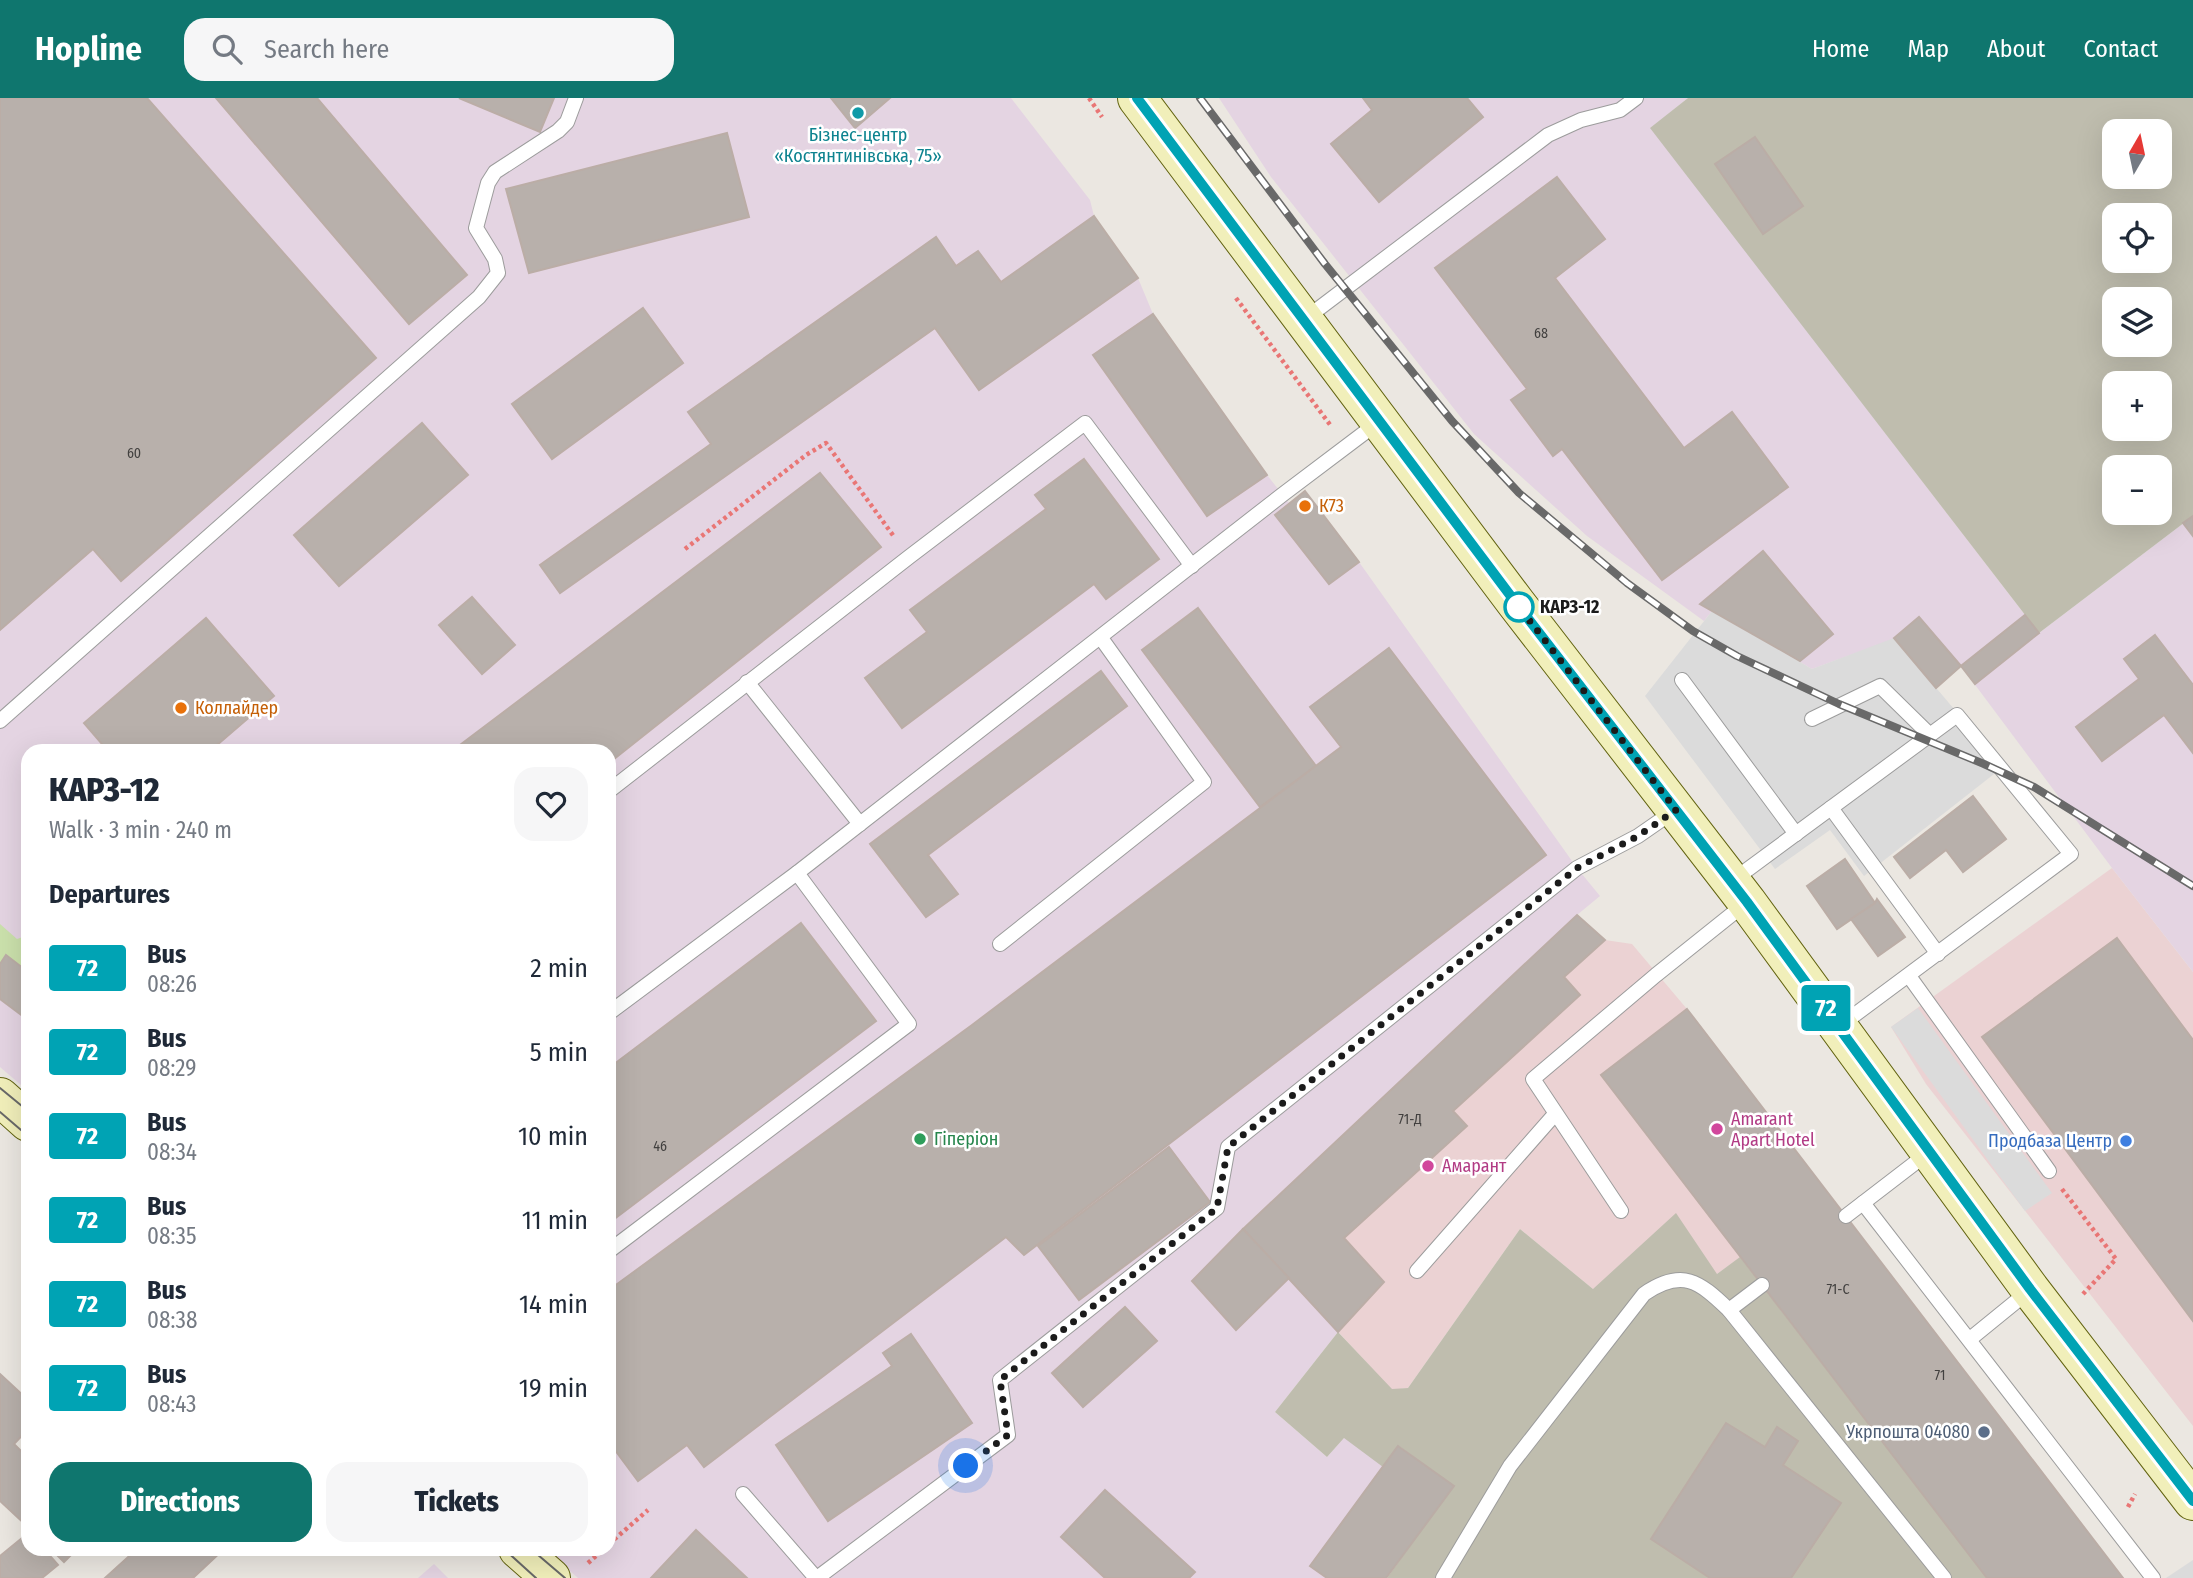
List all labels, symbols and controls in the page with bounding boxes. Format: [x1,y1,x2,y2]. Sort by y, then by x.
search box [184,18,674,81]
text: Hopline [35,29,142,69]
icon: search [208,30,246,68]
text: Search here [264,34,389,65]
text: Home [1812,35,1869,63]
text: Map [1907,35,1949,63]
text: About [1987,35,2045,63]
text: Contact [2083,35,2158,63]
marker: Бізнес-центр «Костянтинівська, 75» [850,105,866,121]
north arrow [2102,119,2172,189]
map controls [2102,119,2172,525]
place label: Бізнес-центр «Костянтинівська, 75» [774,124,942,167]
button: locate [2102,203,2172,273]
button: layers [2102,287,2172,357]
house number: 68 [1534,325,1548,342]
button: + [2102,371,2172,441]
house number: 60 [127,445,141,462]
button: − [2102,455,2172,525]
place label: К73 [1319,495,1344,517]
marker: К73 [1297,498,1313,514]
marker: КАРЗ-12 [1504,592,1534,622]
place label: КАРЗ-12 [1540,596,1599,618]
place label: Коллайдер [195,697,278,719]
marker: Коллайдер [173,700,189,716]
button: heart [514,767,588,841]
text: КАРЗ-12 [49,770,160,810]
text: Walk · 3 min · 240 m [49,816,232,844]
text: Departures [49,879,170,910]
text: Bus [147,939,186,970]
text: 2 min [530,953,588,984]
text: 72 [77,954,98,982]
text: 08:26 [147,970,197,998]
line badge: 72 [1794,985,1857,1031]
text: 72 [1815,994,1837,1022]
text: Bus [147,1023,186,1054]
text: 5 min [530,1037,588,1068]
text: 72 [77,1038,98,1066]
text: 08:29 [147,1054,197,1082]
text: Bus [147,1107,186,1138]
place label: Amarant Apart Hotel [1731,1108,1815,1151]
house number: 71-Д [1398,1111,1422,1128]
text: 10 min [518,1121,588,1152]
marker: Amarant Apart Hotel [1709,1121,1725,1137]
text: 72 [77,1122,98,1150]
place label: Гіперіон [934,1128,998,1150]
place label: Продбаза Центр [1988,1130,2112,1152]
marker: Гіперіон [912,1131,928,1147]
marker: Продбаза Центр [2118,1133,2134,1149]
text: 08:34 [147,1138,197,1166]
house number: 46 [653,1138,667,1155]
place label: Амарант [1442,1155,1507,1177]
marker: Амарант [1420,1158,1436,1174]
text: Bus [147,1191,186,1222]
text: 11 min [522,1205,588,1236]
text: 72 [77,1206,98,1234]
text: 08:35 [147,1222,197,1250]
text: Bus [147,1275,186,1306]
house number: 71-С [1826,1281,1850,1298]
text: 14 min [519,1289,588,1320]
text: 72 [77,1290,98,1318]
text: 08:38 [147,1306,197,1334]
text: Bus [147,1359,186,1390]
house number: 71 [1935,1367,1945,1384]
text: 19 min [519,1373,588,1404]
text: 72 [77,1374,98,1402]
text: 08:43 [147,1390,196,1418]
place label: Укрпошта 04080 [1845,1421,1970,1443]
marker: Укрпошта 04080 [1976,1424,1992,1440]
your location [948,1448,983,1483]
button: Directions [49,1462,312,1542]
button: Tickets [326,1462,588,1542]

